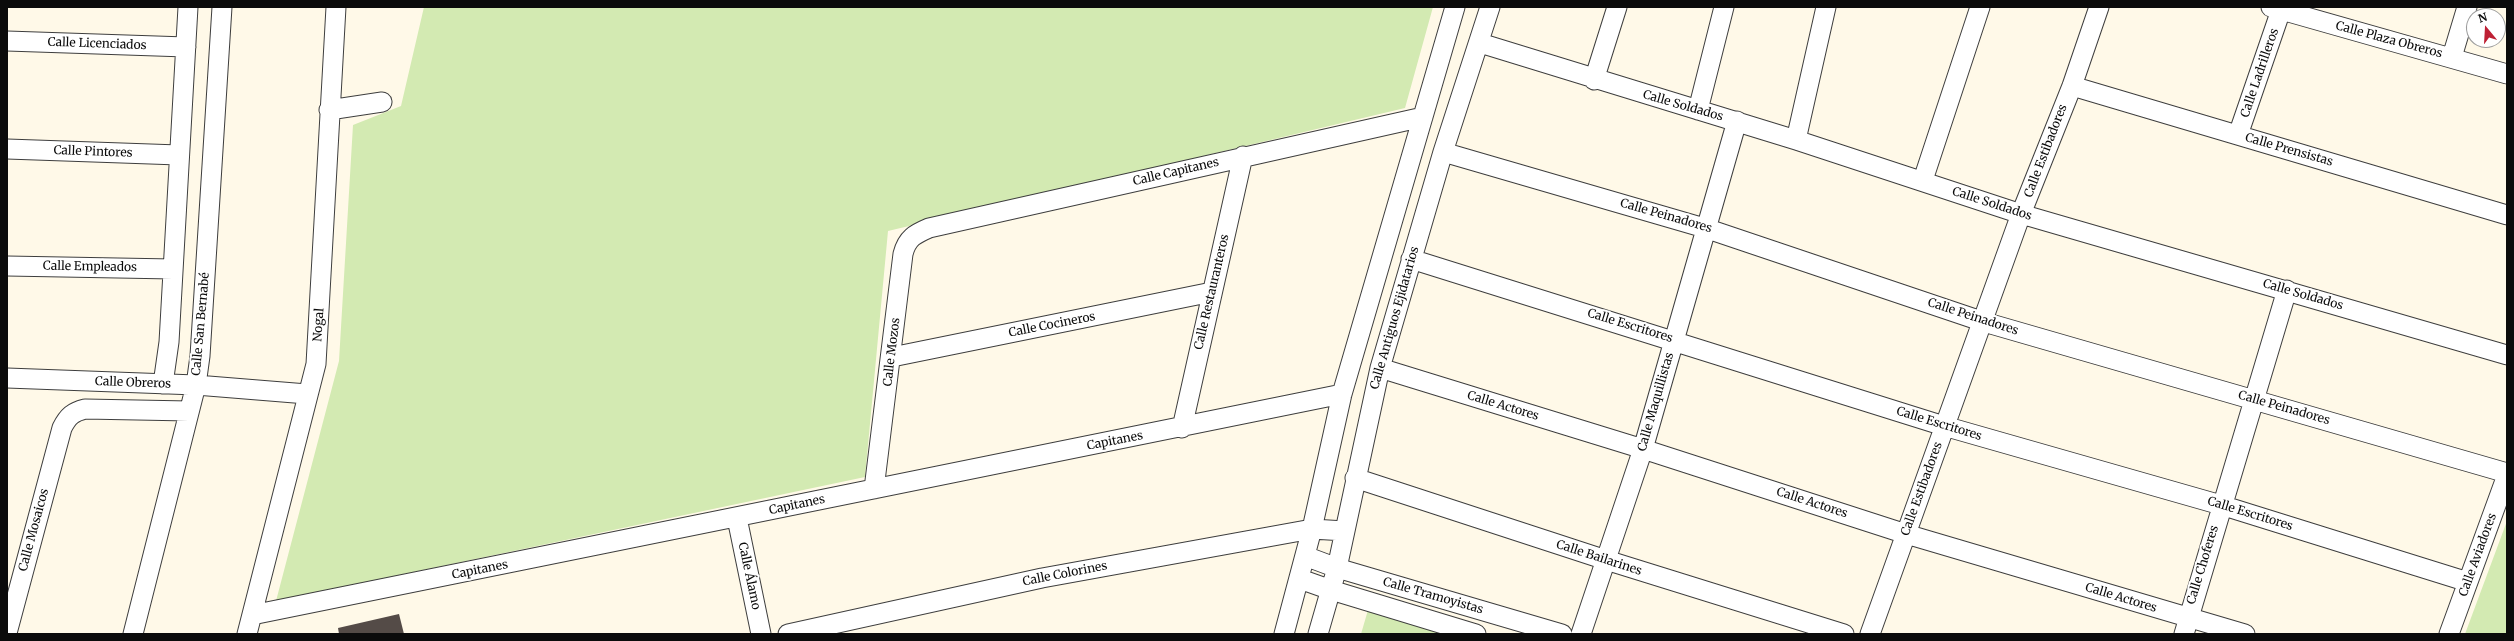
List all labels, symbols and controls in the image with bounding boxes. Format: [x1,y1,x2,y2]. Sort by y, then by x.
north arrow [2466,8,2506,48]
text: N [2476,10,2489,26]
street label: Calle Plaza Obreros [2334,19,2444,61]
street label: Calle Ladrilleros [2238,26,2282,120]
street label: Calle Licenciados [47,35,147,53]
street label: Calle Soldados [1641,88,1725,124]
street label: Calle Estibadores [2022,102,2070,200]
street label: Calle Prensistas [2243,131,2335,169]
street label: Calle Pintores [53,143,133,161]
street label: Calle Capitanes [1132,155,1220,189]
street label: Calle Soldados [1950,184,2034,224]
street label: Calle Peinadores [1619,196,1713,236]
street label: Calle Restauranteros [1192,233,1232,351]
street label: Calle Antiguos Ejidatarios [1368,245,1422,391]
street label: Calle Empleados [43,259,137,275]
street label: Calle San Bernabé [189,272,213,376]
street label: Calle Soldados [2261,277,2345,313]
street label: Calle Peinadores [1926,296,2020,338]
street label: Calle Escritores [1586,306,1674,346]
street label: Nogal [311,308,327,342]
street label: Calle Cocineros [1007,310,1097,340]
street label: Calle Mozos [881,317,903,387]
street label: Calle Maquillistas [1635,351,1677,453]
street label: Calle Obreros [95,374,171,392]
street label: Calle Actores [1465,388,1541,424]
street label: Calle Peinadores [2237,388,2331,428]
street label: Calle Escritores [1895,404,1983,444]
street label: Capitanes [1086,429,1144,453]
street label: Calle Estibadores [1898,440,1946,538]
street label: Calle Actores [1775,485,1849,521]
street label: Calle Mosaicos [16,487,52,573]
street label: Capitanes [768,492,826,518]
street label: Calle Escritores [2206,494,2294,534]
street label: Calle Aviadores [2456,511,2500,599]
street label: Calle Choferes [2184,524,2222,606]
street label: Calle Bailarines [1554,537,1644,579]
street label: Calle Álamo [735,541,763,611]
street label: Capitanes [451,558,509,582]
street label: Calle Colorines [1022,559,1108,589]
street label: Calle Tramoyistas [1381,575,1485,617]
street label: Calle Actores [2083,580,2159,616]

